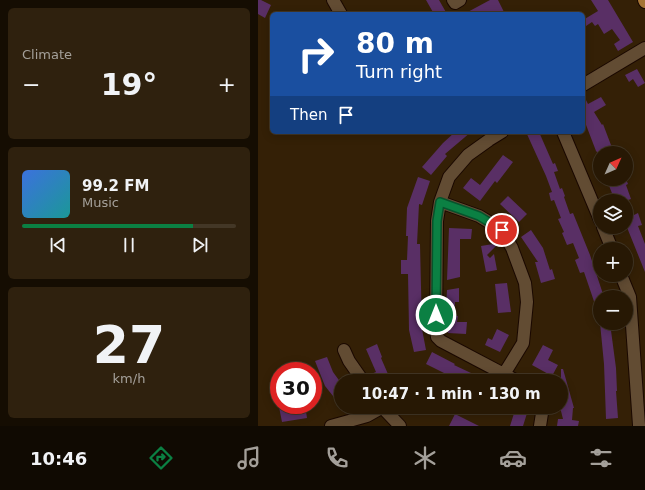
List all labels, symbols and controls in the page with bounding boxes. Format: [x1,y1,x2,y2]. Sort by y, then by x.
text: 80 m [356,27,434,60]
icon: right [290,28,342,80]
text: Climate [22,47,72,62]
text: Turn right [356,61,442,82]
text: 19° [101,67,157,102]
text: − [22,72,40,97]
text: + [218,72,236,97]
icon: arrive [335,104,357,126]
text: Then [290,106,327,124]
north arrow [593,146,633,186]
map controls [593,146,633,330]
text: 99.2 FM [82,177,149,195]
button: layers [593,194,633,234]
text: Music [82,195,119,210]
pin [485,213,519,247]
icon: arrive [491,219,513,241]
icon: previous [47,234,69,256]
icon: pause [118,234,140,256]
icon: next [189,234,211,256]
button: + [593,242,633,282]
button: − [593,290,633,330]
position arrow [415,294,457,336]
text: 27 [93,315,165,375]
speed limit sign: 30 [270,362,322,414]
text: km/h [113,371,145,386]
text: 10:47 · 1 min · 130 m [361,385,541,403]
icon: directions [147,444,175,472]
icon: music [235,444,263,472]
icon: phone [323,444,351,472]
icon: climate [411,444,439,472]
icon: car [499,444,527,472]
icon: filters [587,444,615,472]
text: 10:46 [30,448,87,469]

